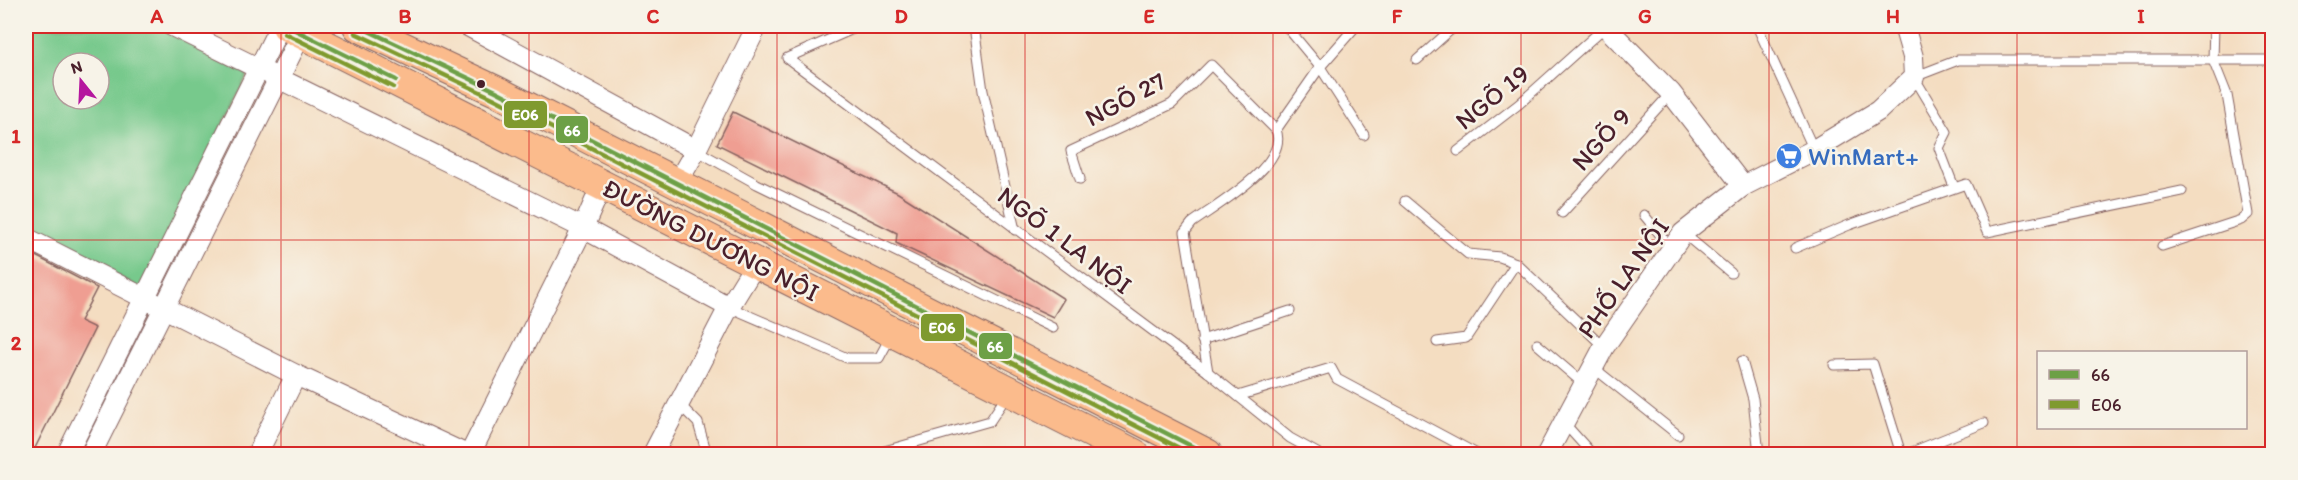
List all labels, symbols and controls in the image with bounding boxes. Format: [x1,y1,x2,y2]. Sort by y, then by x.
text: A [150,4,164,28]
text: B [399,4,412,28]
text: C [647,4,660,28]
text: D [894,4,908,28]
text: E [1143,4,1155,28]
text: F [1392,4,1403,28]
text: G [1638,4,1652,28]
text: H [1886,4,1900,28]
text: I [2137,4,2145,28]
north arrow [51,51,111,111]
text: N [68,57,85,78]
street label: NGÕ 19 [1449,58,1535,136]
street label: NGÕ 27 [1079,64,1171,133]
unlabelled marker [475,78,487,90]
line badge: E06 [503,100,548,129]
street label: NGÕ 9 [1564,101,1638,177]
text: E06 [511,105,539,124]
line badge: 66 [555,115,589,144]
text: 66 [564,121,581,140]
text: 1 [11,124,21,148]
place label: WinMart+ [1808,140,1919,172]
supermarket icon: WinMart+ [1774,141,1804,171]
street label: ĐƯỜNG DƯƠNG NỘI [597,171,825,309]
street label: NGÕ 1 LA NỘI [992,179,1138,301]
street label: PHỐ LA NỘI [1570,212,1676,344]
line badge: E06 [920,313,965,342]
text: E06 [928,318,956,337]
text: 2 [11,331,22,355]
line badge: 66 [978,332,1013,360]
text: 66 [987,337,1004,356]
legend [2037,351,2247,429]
text: 66 [2091,364,2110,386]
text: E06 [2091,394,2122,416]

